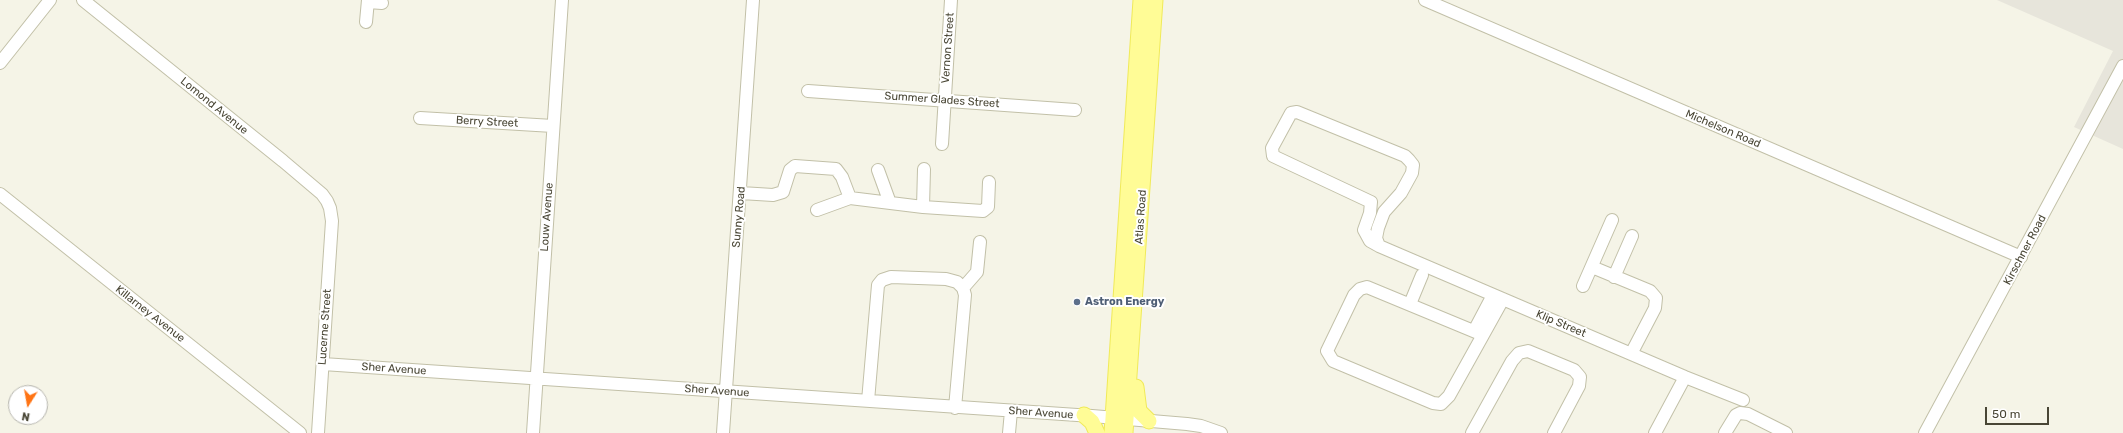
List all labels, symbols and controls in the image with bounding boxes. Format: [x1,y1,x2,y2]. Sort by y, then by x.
street label: Vernon Street [939,12,957,84]
street label: Lomond Avenue [178,75,250,137]
street label: Summer Glades Street [884,89,1000,111]
street label: Michelson Road [1683,107,1763,151]
street label: Berry Street [455,114,519,130]
street label: Louw Avenue [538,182,556,252]
street label: Sunny Road [730,186,748,248]
street label: Atlas Road [1133,189,1149,245]
street label: Kirschner Road [2001,213,2049,287]
street label: Killarney Avenue [113,283,187,345]
street label: Lucerne Street [316,288,334,366]
place label: Astron Energy [1085,295,1164,309]
marker: Astron Energy [1072,297,1082,307]
street label: Klip Street [1534,308,1588,340]
street label: Sher Avenue [361,360,427,378]
street label: Sher Avenue [684,382,750,400]
north arrow [8,385,48,425]
scale bar [1987,399,2051,425]
street label: Sher Avenue [1008,404,1074,422]
text: 50 m [1992,407,2020,421]
text: N [21,409,31,423]

